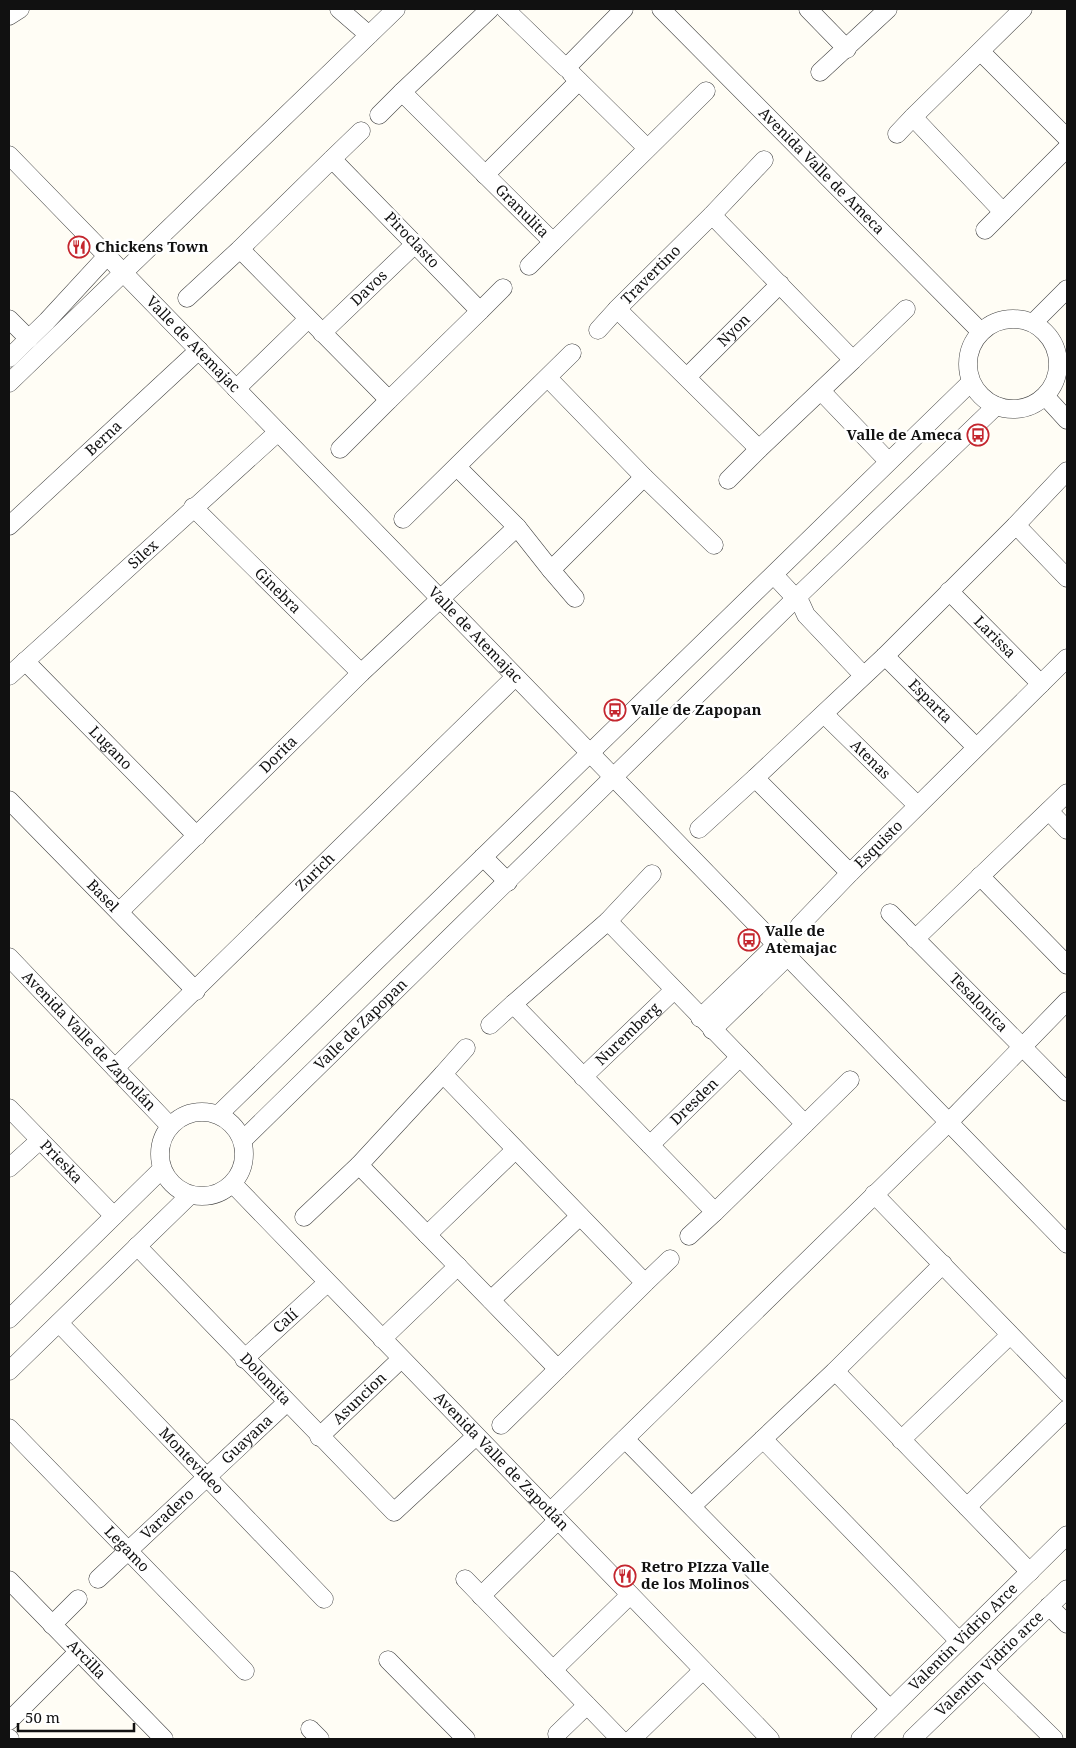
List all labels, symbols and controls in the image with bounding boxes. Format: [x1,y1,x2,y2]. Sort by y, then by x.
street label: Avenida Valle de Ameca [755,102,890,238]
street label: Granulita [491,179,554,242]
street label: Piroclasto [381,207,444,272]
restaurant icon: Chickens Town [67,235,91,259]
place label: Chickens Town [95,236,208,256]
street label: Travertino [616,240,684,308]
street label: Davos [346,265,391,310]
street label: Valle de Atemajac [142,291,245,396]
street label: Nyon [712,309,754,350]
street label: Berna [80,416,126,460]
bus stop icon: Valle de Ameca [966,423,990,447]
place label: Valle de Ameca [847,424,962,444]
street label: Silex [123,534,162,573]
street label: Ginebra [251,563,306,617]
street label: Valle de Atemajac [424,582,527,687]
street label: Larissa [970,611,1021,662]
street label: Esparta [905,674,957,727]
bus stop icon: Valle de Zapopan [603,698,627,722]
place label: Valle de Zapopan [631,699,761,719]
street label: Lugano [85,721,137,773]
street label: Dorita [255,731,301,777]
street label: Atenas [847,735,896,783]
street label: Esquisto [850,815,907,872]
street label: Zurich [291,848,339,895]
street label: Basel [83,875,124,916]
place label: Valle de Atemajac [765,920,837,957]
bus stop icon: Valle de Atemajac [737,928,761,952]
street label: Avenida Valle de Zapotlán [18,966,161,1115]
street label: Tesalonica [946,968,1013,1036]
street label: Valle de Zapopan [309,974,411,1074]
street label: Nuremberg [590,998,664,1069]
street label: Dresden [665,1073,722,1129]
street label: Prieska [36,1135,88,1187]
street label: Calí [268,1304,302,1337]
street label: Dolomita [236,1348,296,1409]
street label: Asuncion [328,1367,390,1428]
street label: Avenida Valle de Zapotlán [430,1387,574,1535]
street label: Guayana [216,1410,276,1468]
street label: Montevideo [155,1422,229,1498]
street label: Varadero [136,1484,198,1543]
street label: Legamo [101,1521,154,1576]
place label: Retro PIzza Valle de los Molinos [641,1556,769,1593]
restaurant icon: Retro PIzza Valle de los Molinos [613,1564,637,1588]
street label: Valentin Vidrio Arce [904,1578,1021,1695]
street label: Valentin Vidrio arce [930,1606,1047,1720]
street label: Arcilla [63,1635,111,1683]
scale bar [18,1700,134,1732]
text: 50 m [25,1707,60,1727]

